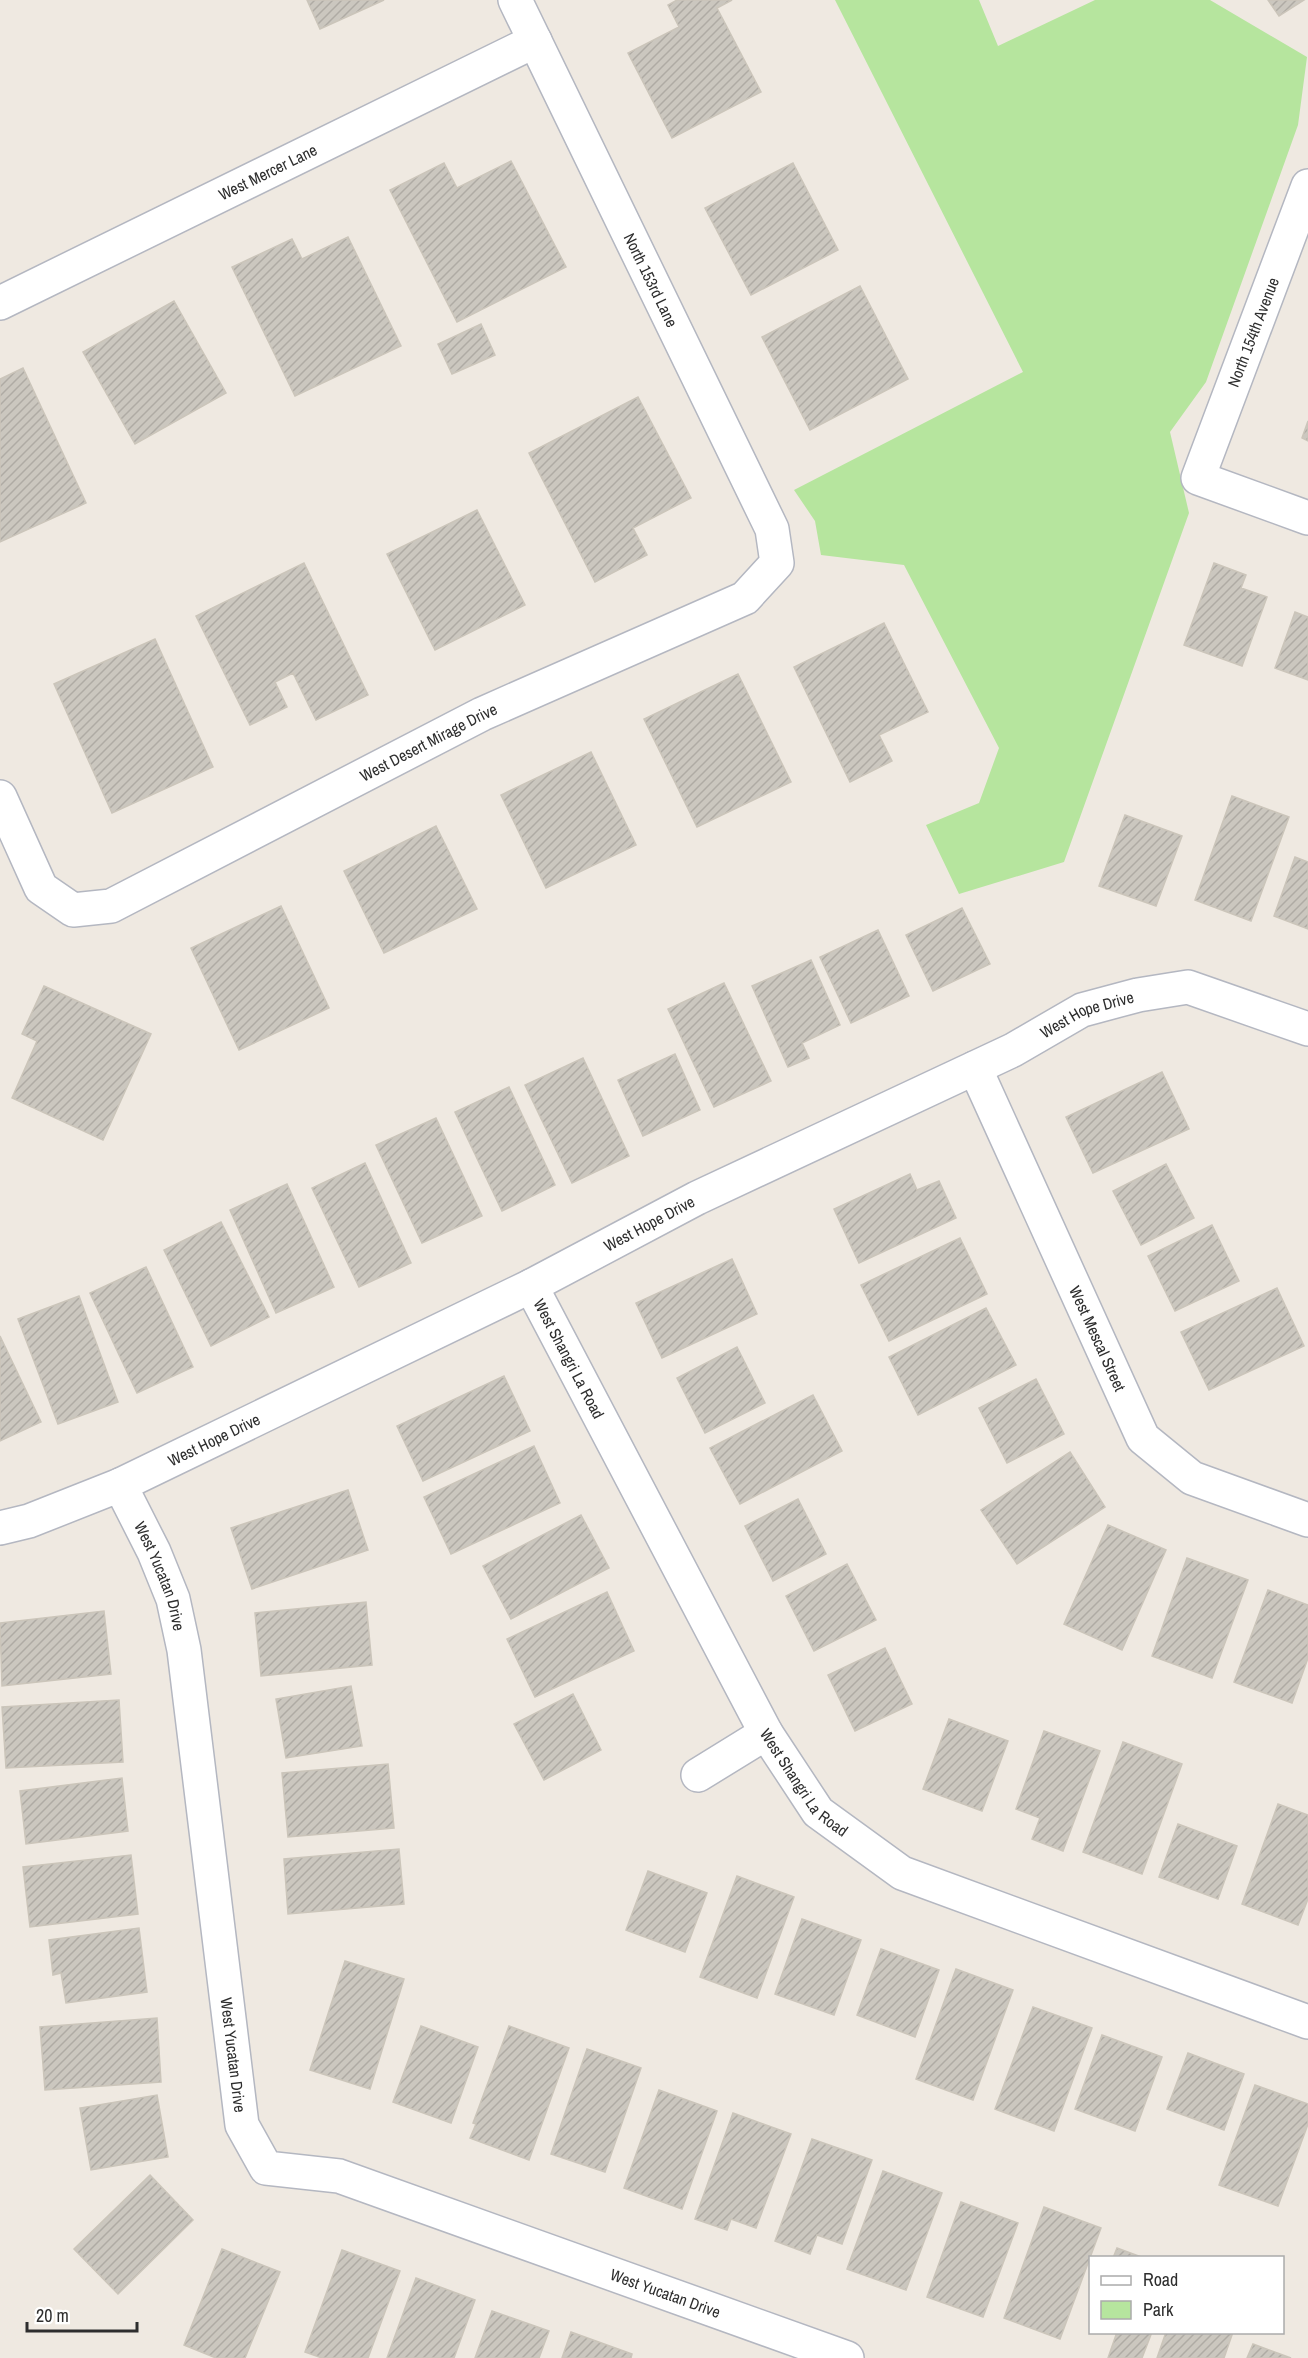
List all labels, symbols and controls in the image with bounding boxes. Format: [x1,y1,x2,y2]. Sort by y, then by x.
street label: West Mercer Lane [215,139,321,205]
street label: North 153rd Lane [619,229,683,331]
street label: North 154th Avenue [1222,274,1284,390]
street label: West Desert Mirage Drive [356,698,500,786]
street label: West Hope Drive [1036,986,1136,1043]
street label: West Hope Drive [600,1190,698,1256]
street label: West Mescal Street [1064,1282,1131,1395]
street label: West Shangri La Road [529,1295,610,1422]
street label: West Hope Drive [164,1408,264,1471]
street label: West Yucatan Drive [129,1518,190,1633]
street label: West Shangri La Road [755,1724,853,1841]
street label: West Yucatan Drive [216,1996,251,2114]
legend [1089,2256,1284,2334]
street label: West Yucatan Drive [607,2263,724,2323]
text: Road [1143,2267,1178,2292]
scale bar [27,2295,136,2333]
text: Park [1143,2297,1174,2322]
text: 20 m [36,2303,69,2328]

